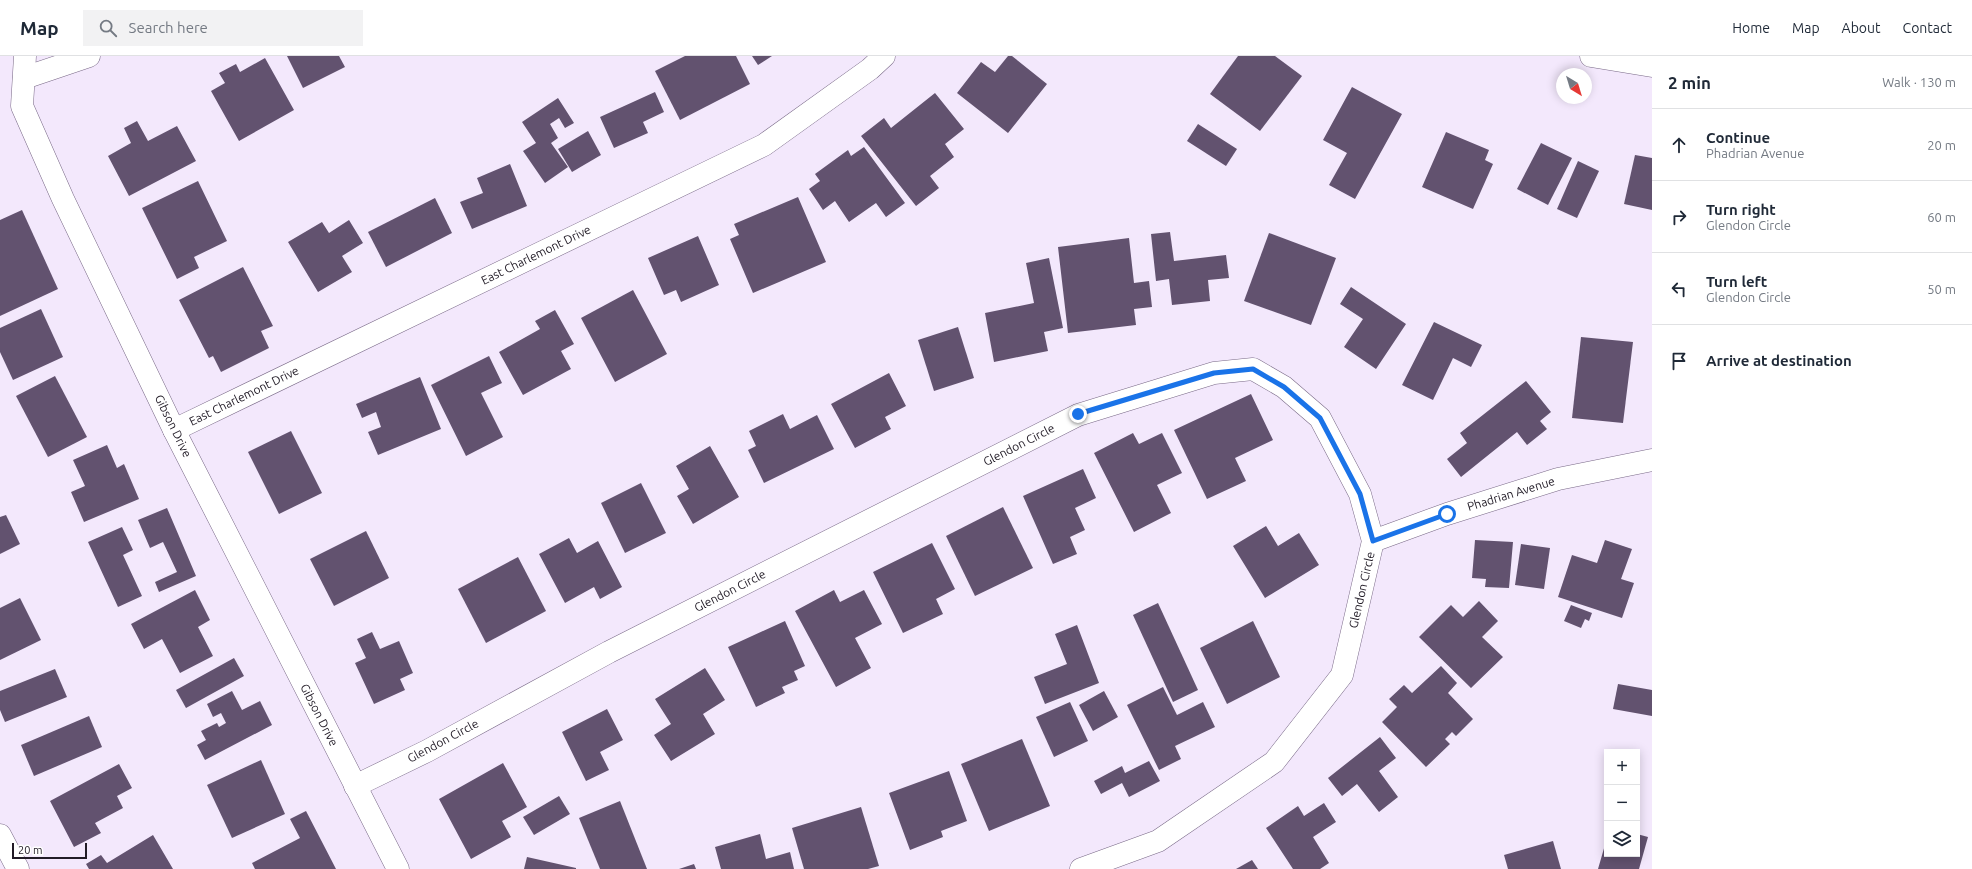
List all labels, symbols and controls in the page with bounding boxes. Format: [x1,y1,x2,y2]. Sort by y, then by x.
search box [83,10,363,46]
text: Map [20,17,59,39]
icon: search [97,17,119,39]
text: Search here [129,19,208,36]
text: Home [1732,20,1770,36]
text: Map [1792,20,1820,36]
text: About [1842,20,1881,36]
text: Contact [1903,20,1952,36]
north arrow [1556,68,1592,104]
text: 2 min [1668,73,1711,92]
text: Walk · 130 m [1882,75,1956,89]
text: Continue [1706,129,1770,146]
icon: ahead [1668,134,1690,156]
text: 20 m [1927,138,1956,152]
text: Phadrian Avenue [1706,146,1804,160]
text: Turn right [1706,201,1776,218]
icon: right [1668,206,1690,228]
text: 60 m [1927,210,1956,224]
text: Glendon Circle [1706,218,1791,232]
street label: East Charlemont Drive [479,222,593,287]
text: Turn left [1706,273,1767,290]
icon: left [1668,278,1690,300]
text: 50 m [1927,282,1956,296]
text: Glendon Circle [1706,290,1791,304]
icon: arrive [1668,350,1690,372]
text: Arrive at destination [1706,352,1852,369]
street label: East Charlemont Drive [187,363,301,428]
street label: Gibson Drive [153,392,194,459]
route end [1069,405,1087,423]
street label: Glendon Circle [981,421,1057,468]
street label: Phadrian Avenue [1465,474,1556,513]
route start [1438,505,1456,523]
street label: Glendon Circle [1346,550,1377,630]
street label: Glendon Circle [692,567,768,614]
street label: Gibson Drive [298,681,341,748]
street label: Glendon Circle [405,716,480,765]
map controls [1604,749,1640,857]
button: + [1604,749,1640,785]
button: − [1604,785,1640,821]
button: layers [1604,821,1640,857]
scale bar [12,841,87,860]
text: 20 m [18,844,42,856]

